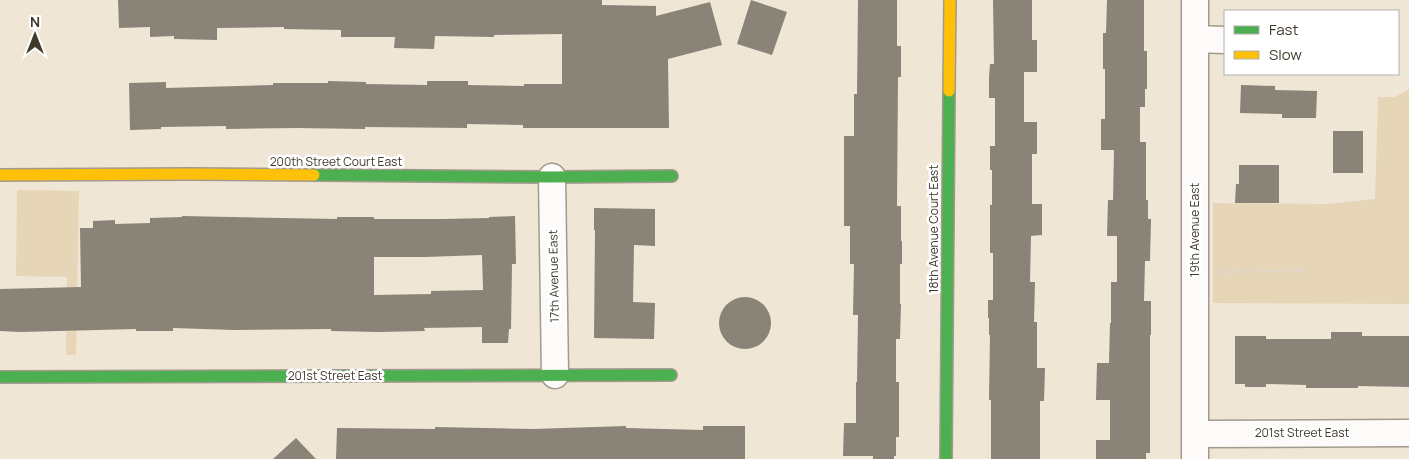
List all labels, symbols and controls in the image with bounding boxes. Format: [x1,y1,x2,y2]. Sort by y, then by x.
north arrow [10,10,60,60]
legend [1224,10,1399,75]
text: N [30,12,40,31]
text: Fast [1269,19,1298,40]
text: Slow [1269,44,1302,65]
street label: 200th Street Court East [270,153,402,170]
street label: 18th Avenue Court East [925,165,942,293]
street label: 19th Avenue East [1186,183,1203,277]
street label: 17th Avenue East [544,229,563,323]
street label: 201st Street East [288,367,382,384]
street label: 201st Street East [1255,424,1349,441]

